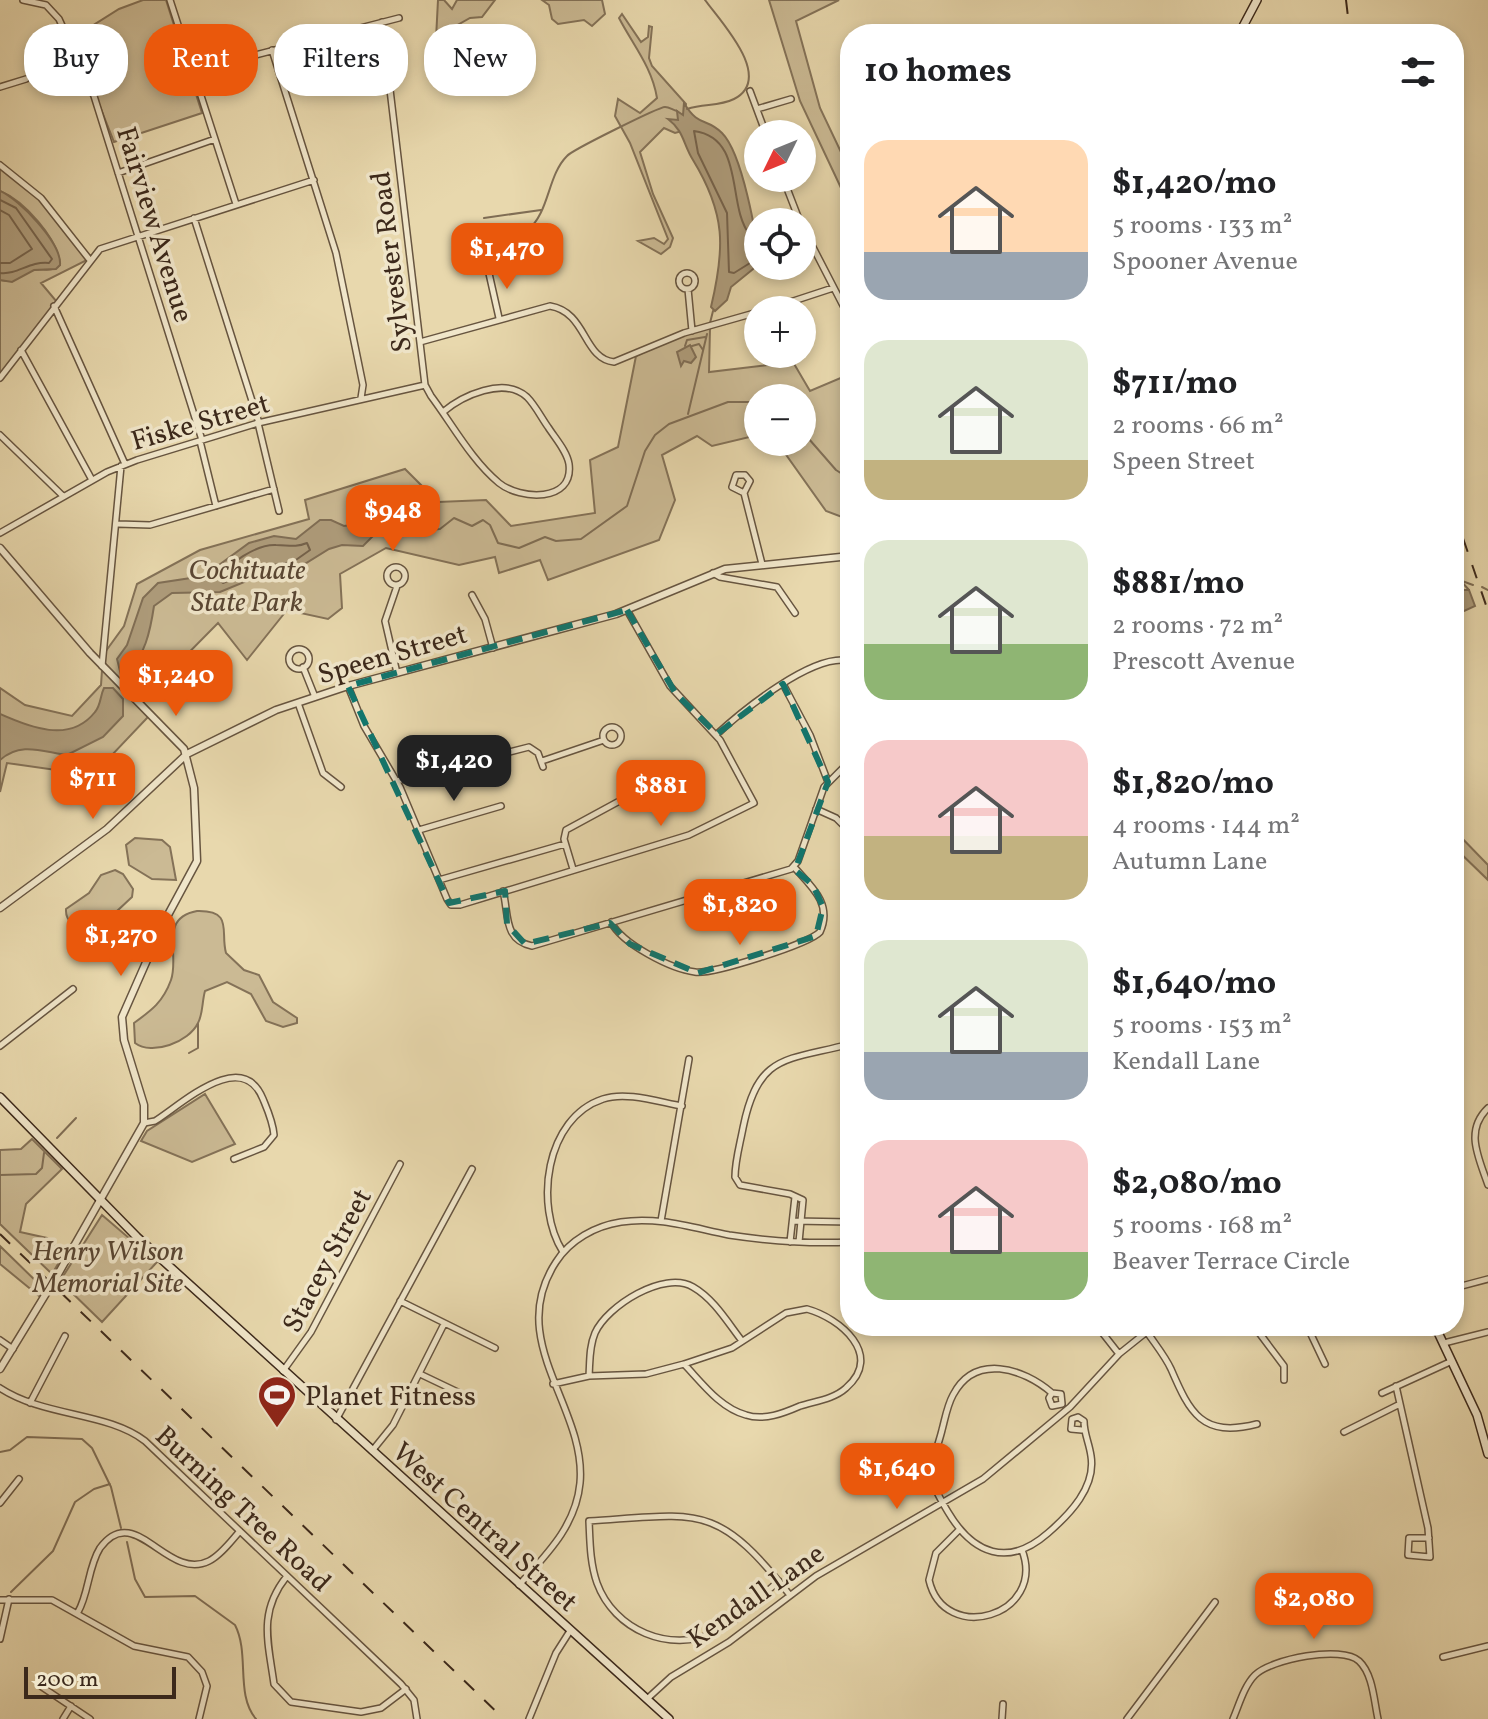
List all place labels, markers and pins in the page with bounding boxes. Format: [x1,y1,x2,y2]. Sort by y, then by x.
pin: $1,470 [442,223,572,291]
pin: $948 [346,485,440,553]
pin: $1,240 [111,650,241,718]
pin: $1,420 [389,735,519,803]
pin: $711 [46,753,140,821]
pin: $881 [614,760,708,828]
pin: $1,820 [675,879,805,947]
pin: $1,270 [56,910,186,978]
sports icon: Planet Fitness [256,1374,298,1429]
place label: Planet Fitness [305,1378,476,1417]
pin: $1,640 [832,1443,962,1511]
pin: $2,080 [1249,1573,1379,1641]

